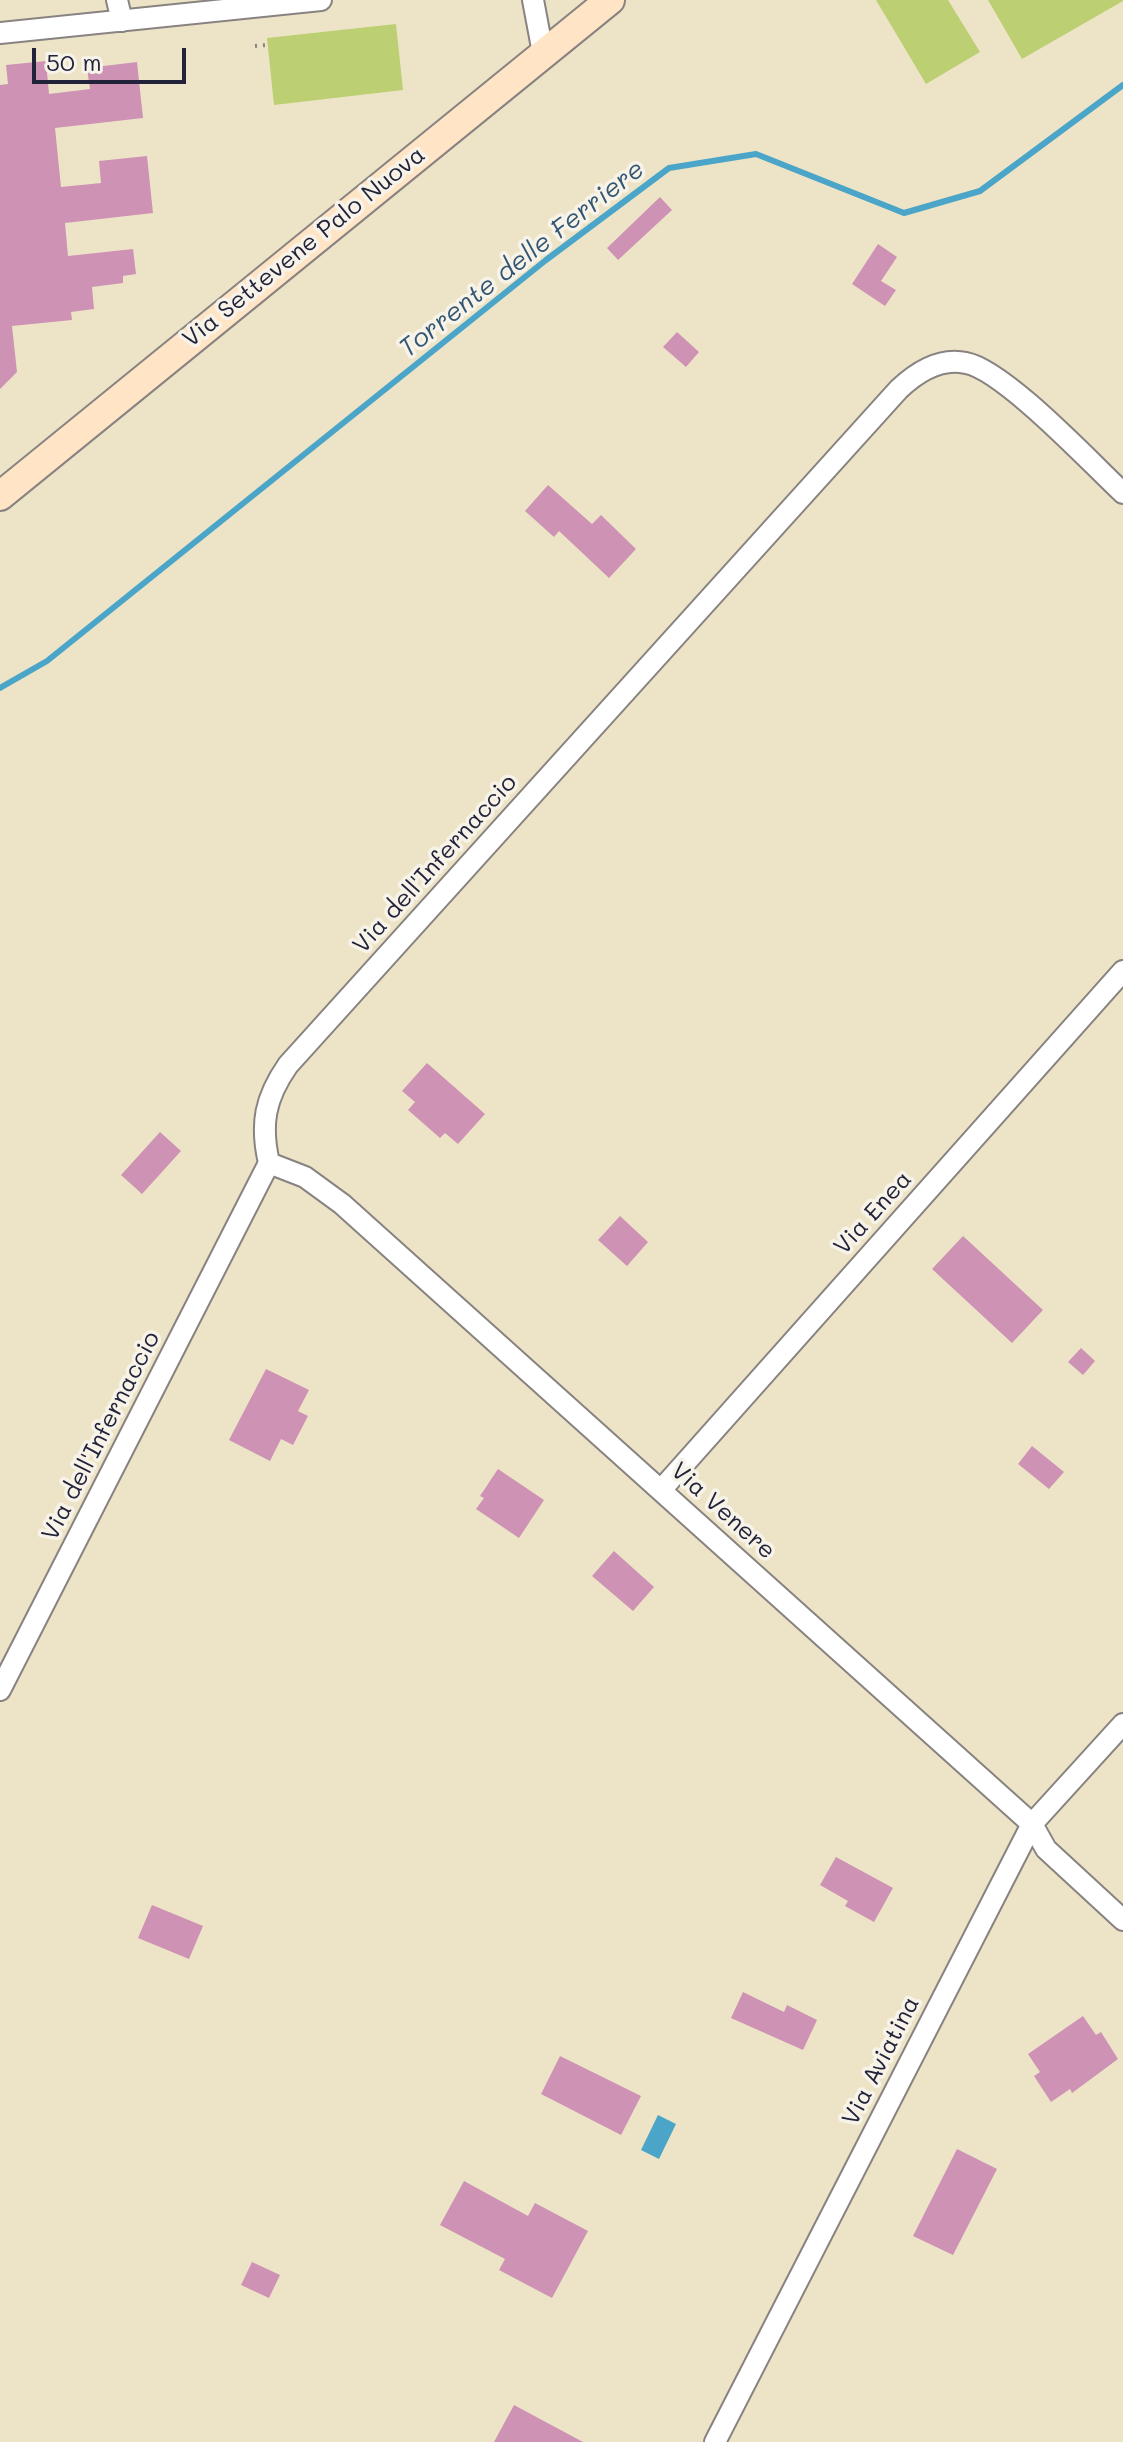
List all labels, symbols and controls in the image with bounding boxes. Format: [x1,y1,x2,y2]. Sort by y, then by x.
scale bar [36,32,190,82]
text: 50 m [46,46,102,77]
street label: Via Settevene Palo Nuova [177,140,431,354]
water label: Torrente delle Ferriere [393,154,651,364]
street label: Via dell'Infernaccio [347,769,523,959]
street label: Via Enea [828,1165,918,1261]
street label: Via dell'Infernaccio [36,1327,166,1545]
street label: Via Venere [665,1457,781,1565]
street label: Via Aviatina [836,1992,926,2130]

